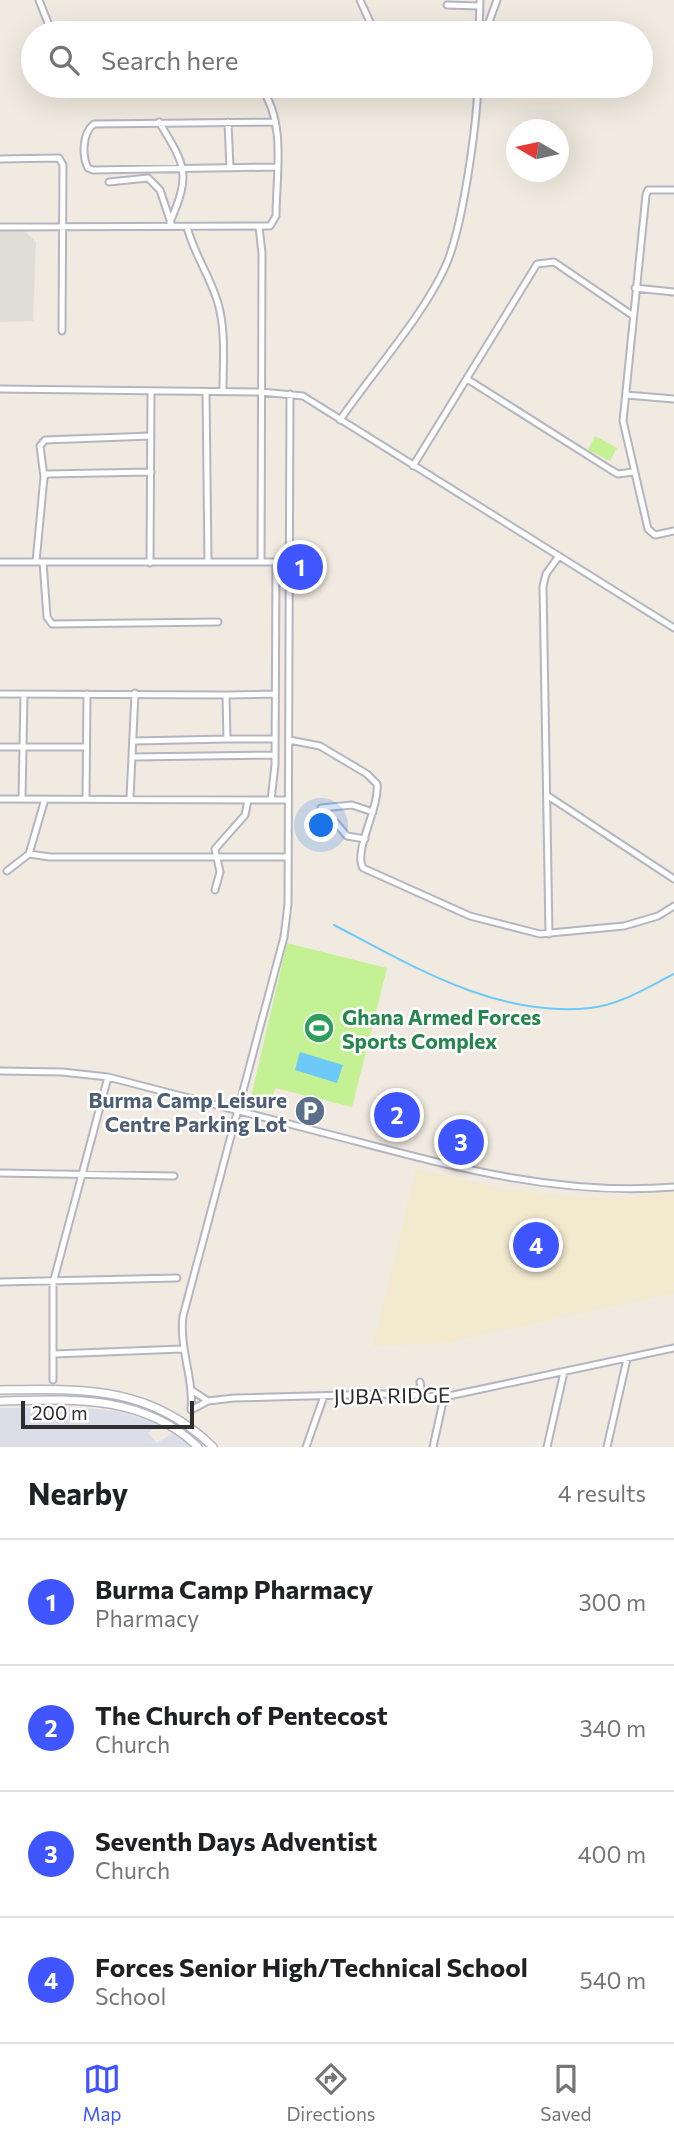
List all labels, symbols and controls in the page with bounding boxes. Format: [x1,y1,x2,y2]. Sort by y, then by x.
search box [21,21,653,98]
icon: search [45,41,83,79]
text: Search here [101,44,239,75]
north arrow [506,119,569,182]
pin: 1 [277,541,323,593]
your location [304,808,338,842]
place label: Ghana Armed Forces Sports Complex [342,1004,541,1053]
sports icon: Ghana Armed Forces Sports Complex [302,1011,336,1045]
place label: Burma Camp Leisure Centre Parking Lot [89,1087,287,1136]
pin: 2 [374,1089,420,1141]
parking icon: Burma Camp Leisure Centre Parking Lot [293,1094,327,1128]
pin: 3 [438,1116,484,1168]
pin: 4 [513,1219,559,1271]
street label: JUBA RIDGE [333,1381,451,1409]
scale bar [21,1398,194,1430]
text: 200 m [32,1401,88,1424]
text: Nearby [28,1474,128,1511]
text: 4 results [558,1479,646,1507]
text: Burma Camp Pharmacy [95,1573,373,1604]
text: 1 [46,1588,56,1616]
text: 300 m [578,1588,646,1616]
text: Pharmacy [95,1604,199,1632]
text: The Church of Pentecost [95,1699,388,1730]
text: 2 [44,1714,58,1742]
text: 340 m [580,1714,646,1742]
text: Church [95,1730,170,1758]
text: Seventh Days Adventist [95,1825,377,1856]
text: 3 [44,1840,58,1868]
text: 400 m [578,1840,646,1868]
text: Church [95,1856,170,1884]
text: Forces Senior High/Technical School [95,1951,528,1982]
text: 4 [44,1966,58,1994]
text: 540 m [580,1966,646,1994]
text: School [95,1982,166,2010]
tab: Map [82,2060,122,2125]
tab: Directions [286,2060,376,2125]
tab: Saved [540,2060,592,2125]

